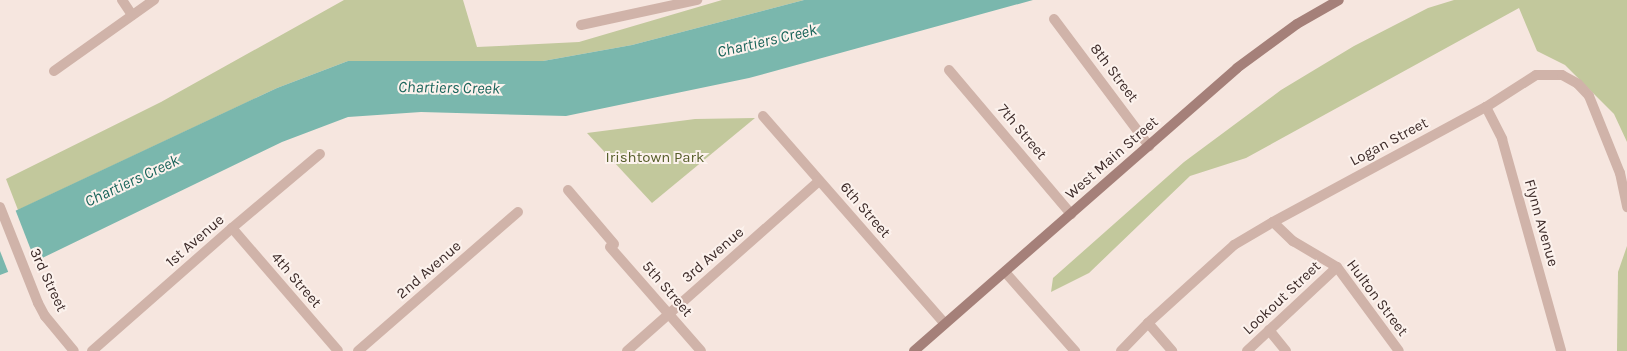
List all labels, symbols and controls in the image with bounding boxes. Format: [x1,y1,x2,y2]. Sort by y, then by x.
water label: Chartiers Creek [715,20,819,62]
street label: 8th Street [1086,40,1142,106]
water label: Chartiers Creek [398,78,500,98]
street label: 7th Street [994,101,1050,163]
street label: West Main Street [1062,113,1162,203]
street label: Logan Street [1347,114,1431,170]
park label: Irishtown Park [606,149,704,167]
water label: Chartiers Creek [82,151,182,211]
street label: Flynn Avenue [1520,177,1562,269]
street label: 6th Street [836,178,894,242]
street label: 1st Avenue [162,211,228,271]
street label: 3rd Avenue [678,223,748,287]
street label: 2nd Avenue [393,237,465,303]
street label: 3rd Street [25,245,71,315]
street label: 4th Street [267,249,325,311]
street label: Hulton Street [1342,256,1412,340]
street label: 5th Street [638,257,696,321]
street label: Lookout Street [1239,257,1325,339]

